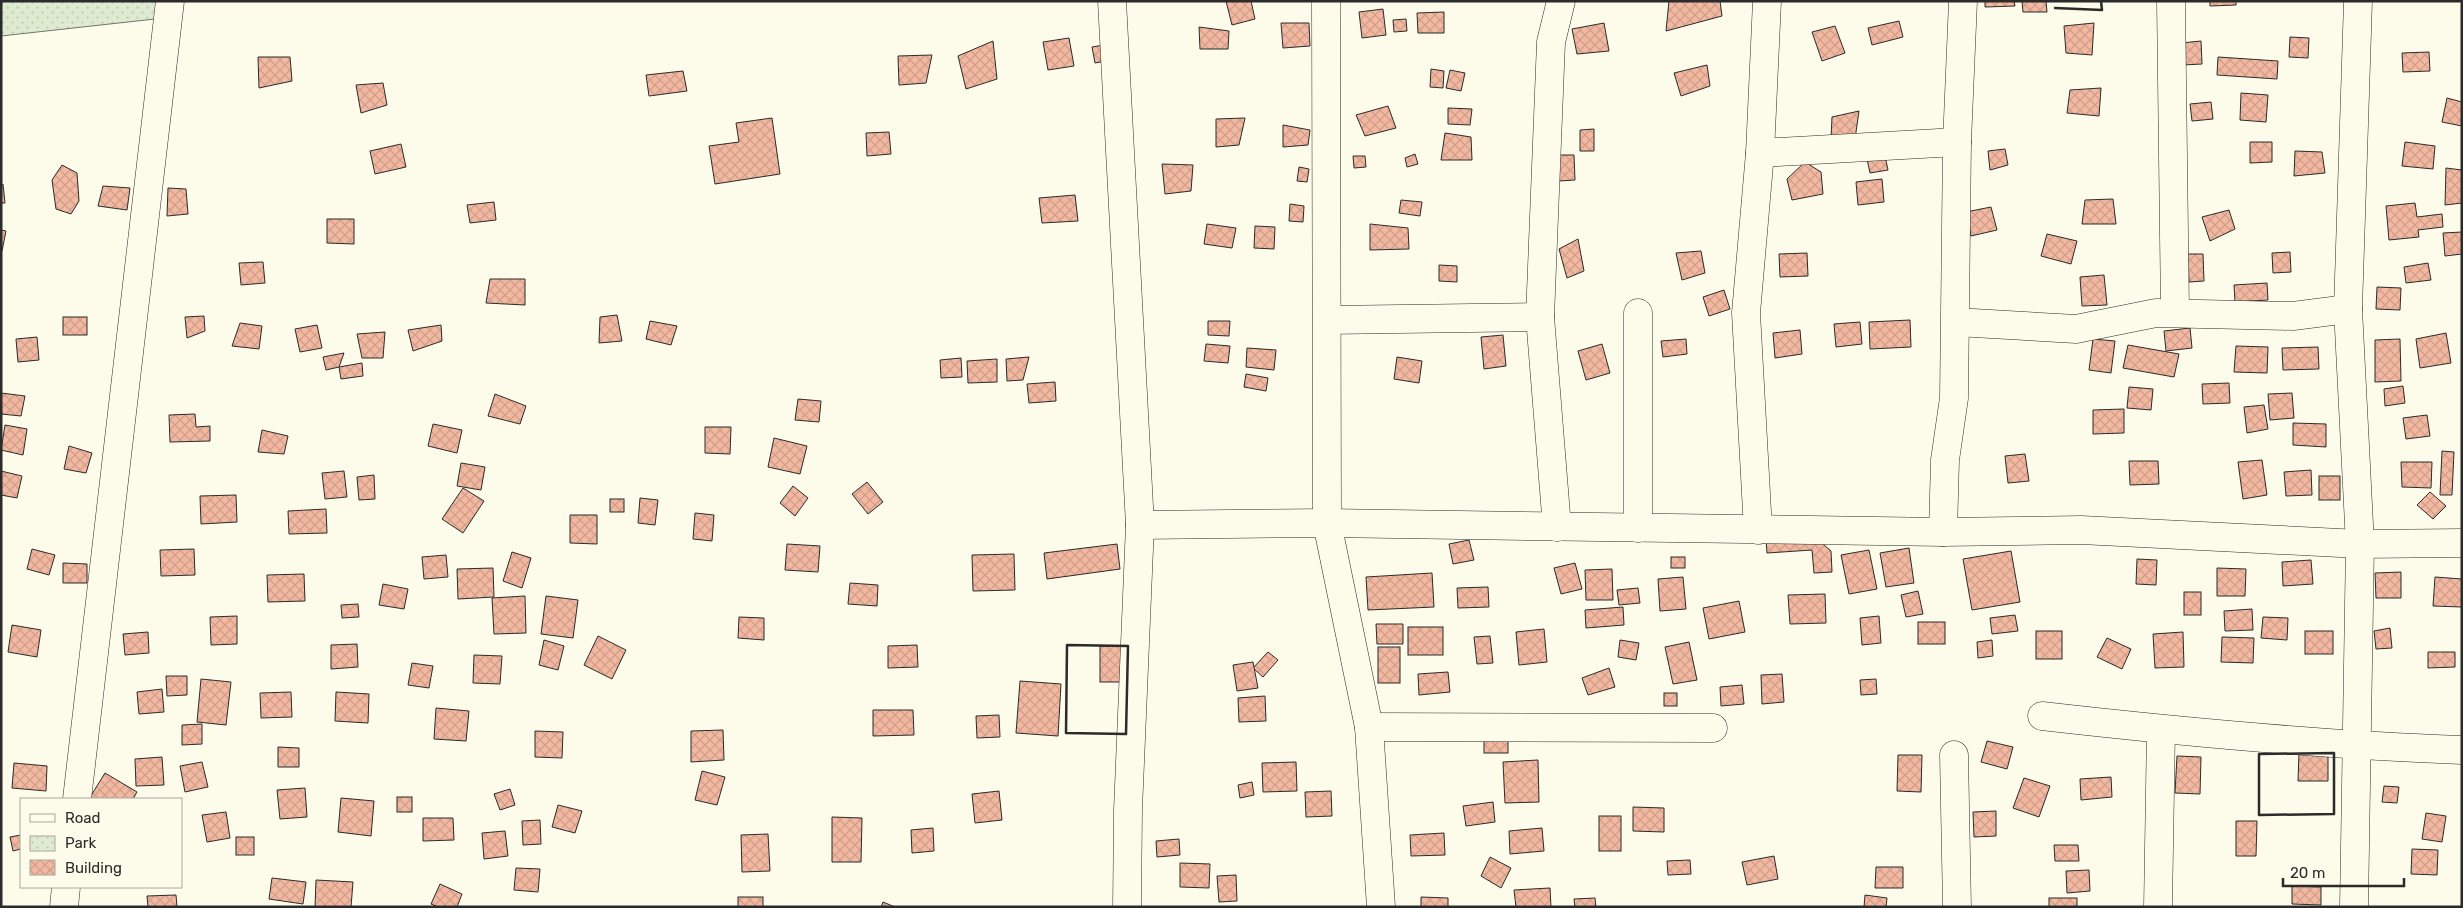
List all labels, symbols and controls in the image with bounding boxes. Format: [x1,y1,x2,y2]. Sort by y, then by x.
legend [20,798,182,888]
text: Road [65,809,101,827]
text: Park [65,834,96,852]
scale bar [2283,856,2404,888]
text: Building [65,859,122,877]
text: 20 m [2290,864,2325,882]

